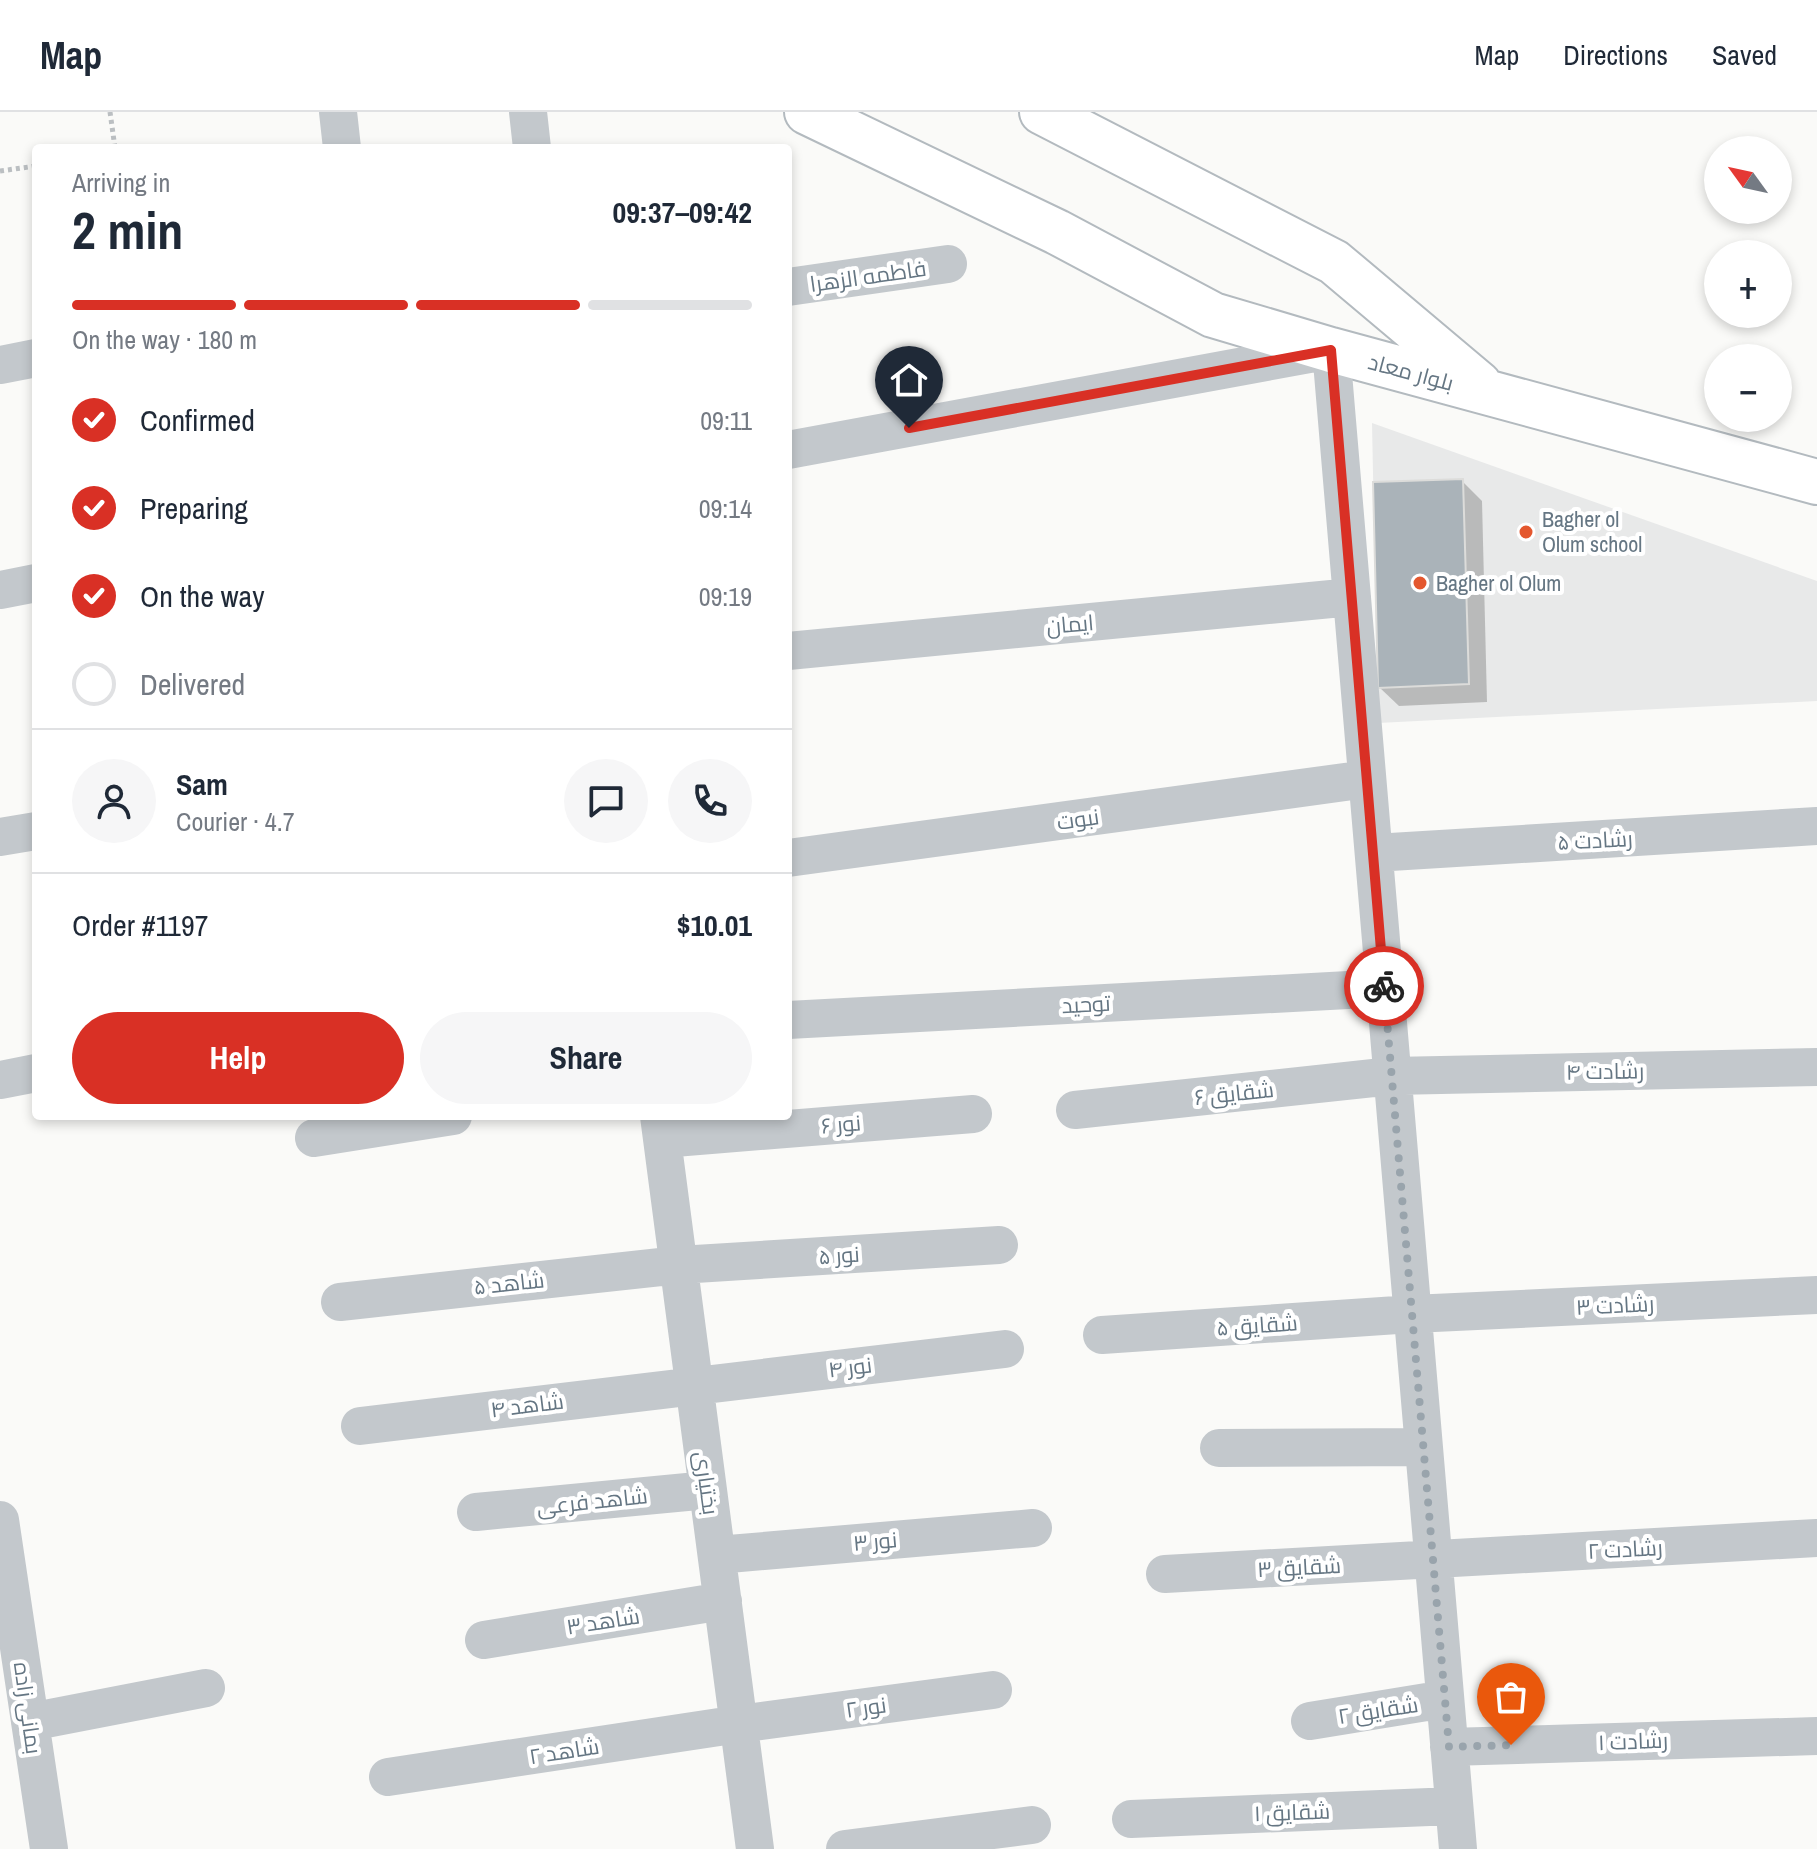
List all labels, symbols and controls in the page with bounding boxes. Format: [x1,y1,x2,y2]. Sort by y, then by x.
text: Map [40,30,102,81]
text: Map [1475,36,1519,74]
text: Directions [1563,36,1668,74]
text: Saved [1712,36,1777,74]
north arrow [1704,136,1792,224]
map controls [1704,136,1792,432]
text: Arriving in [72,165,170,200]
text: 09:37–09:42 [613,192,752,232]
text: 2 min [72,195,183,265]
button: + [1704,240,1792,328]
street label: فاطمه الزهرا [808,253,928,299]
text: On the way · 180 m [72,322,257,357]
button: − [1704,344,1792,432]
pin [875,346,943,428]
street label: بلوار معاد [1365,346,1457,398]
icon: home [887,358,931,402]
icon: check [72,398,116,442]
text: Confirmed [140,400,255,440]
text: 09:11 [700,403,752,438]
icon: check [72,486,116,530]
text: Preparing [140,488,248,528]
text: 09:14 [699,491,752,526]
place label: Bagher ol Olum school [1542,504,1642,559]
marker: Bagher ol Olum school [1517,523,1535,541]
place label: Bagher ol Olum [1436,568,1561,598]
icon: check [72,574,116,618]
marker: Bagher ol Olum [1411,574,1429,592]
text: On the way [140,576,264,616]
text: 09:19 [699,579,752,614]
street label: ایمان [1045,607,1095,641]
text: Delivered [140,664,245,704]
button: person [72,759,156,843]
button: chat [564,759,648,843]
button: phone [668,759,752,843]
text: Sam [176,764,228,804]
street label: نبوت [1055,801,1101,837]
text: Courier · 4.7 [176,804,295,839]
street label: رشادت ۵ [1557,823,1633,857]
text: Order #1197 [72,905,208,945]
text: $10.01 [677,905,752,945]
courier [1344,946,1424,1026]
icon: bike [1362,964,1406,1008]
street label: توحید [1061,988,1111,1020]
button: Help [72,1012,404,1104]
button: Share [420,1012,752,1104]
street label: رشادت ۴ [1566,1055,1644,1087]
street label: شقایق ۶ [1193,1074,1275,1112]
street label: نور ۶ [820,1107,862,1141]
street label: نور ۵ [817,1239,861,1271]
street label: شاهد ۵ [472,1264,546,1302]
street label: رشادت ۳ [1575,1288,1655,1322]
street label: شقایق ۵ [1215,1307,1299,1343]
street label: نور ۴ [826,1349,874,1385]
street label: شاهد ۴ [489,1386,565,1424]
street label: بختیاری [688,1449,726,1517]
street label: شاهد فرعی [535,1480,649,1522]
street label: نور ۳ [852,1524,898,1558]
street label: رشادت ۲ [1587,1532,1663,1566]
street label: شقایق ۳ [1256,1550,1342,1584]
street label: شاهد ۳ [564,1600,642,1642]
street label: بمانی زاده [7,1660,49,1756]
pin [1477,1663,1545,1745]
icon: bag [1489,1675,1533,1719]
street label: نور ۲ [844,1689,888,1725]
street label: شقایق ۲ [1336,1689,1420,1731]
street label: رشادت ۱ [1597,1725,1669,1757]
street label: شاهد ۲ [527,1731,601,1771]
street label: شقایق ۱ [1253,1796,1331,1828]

